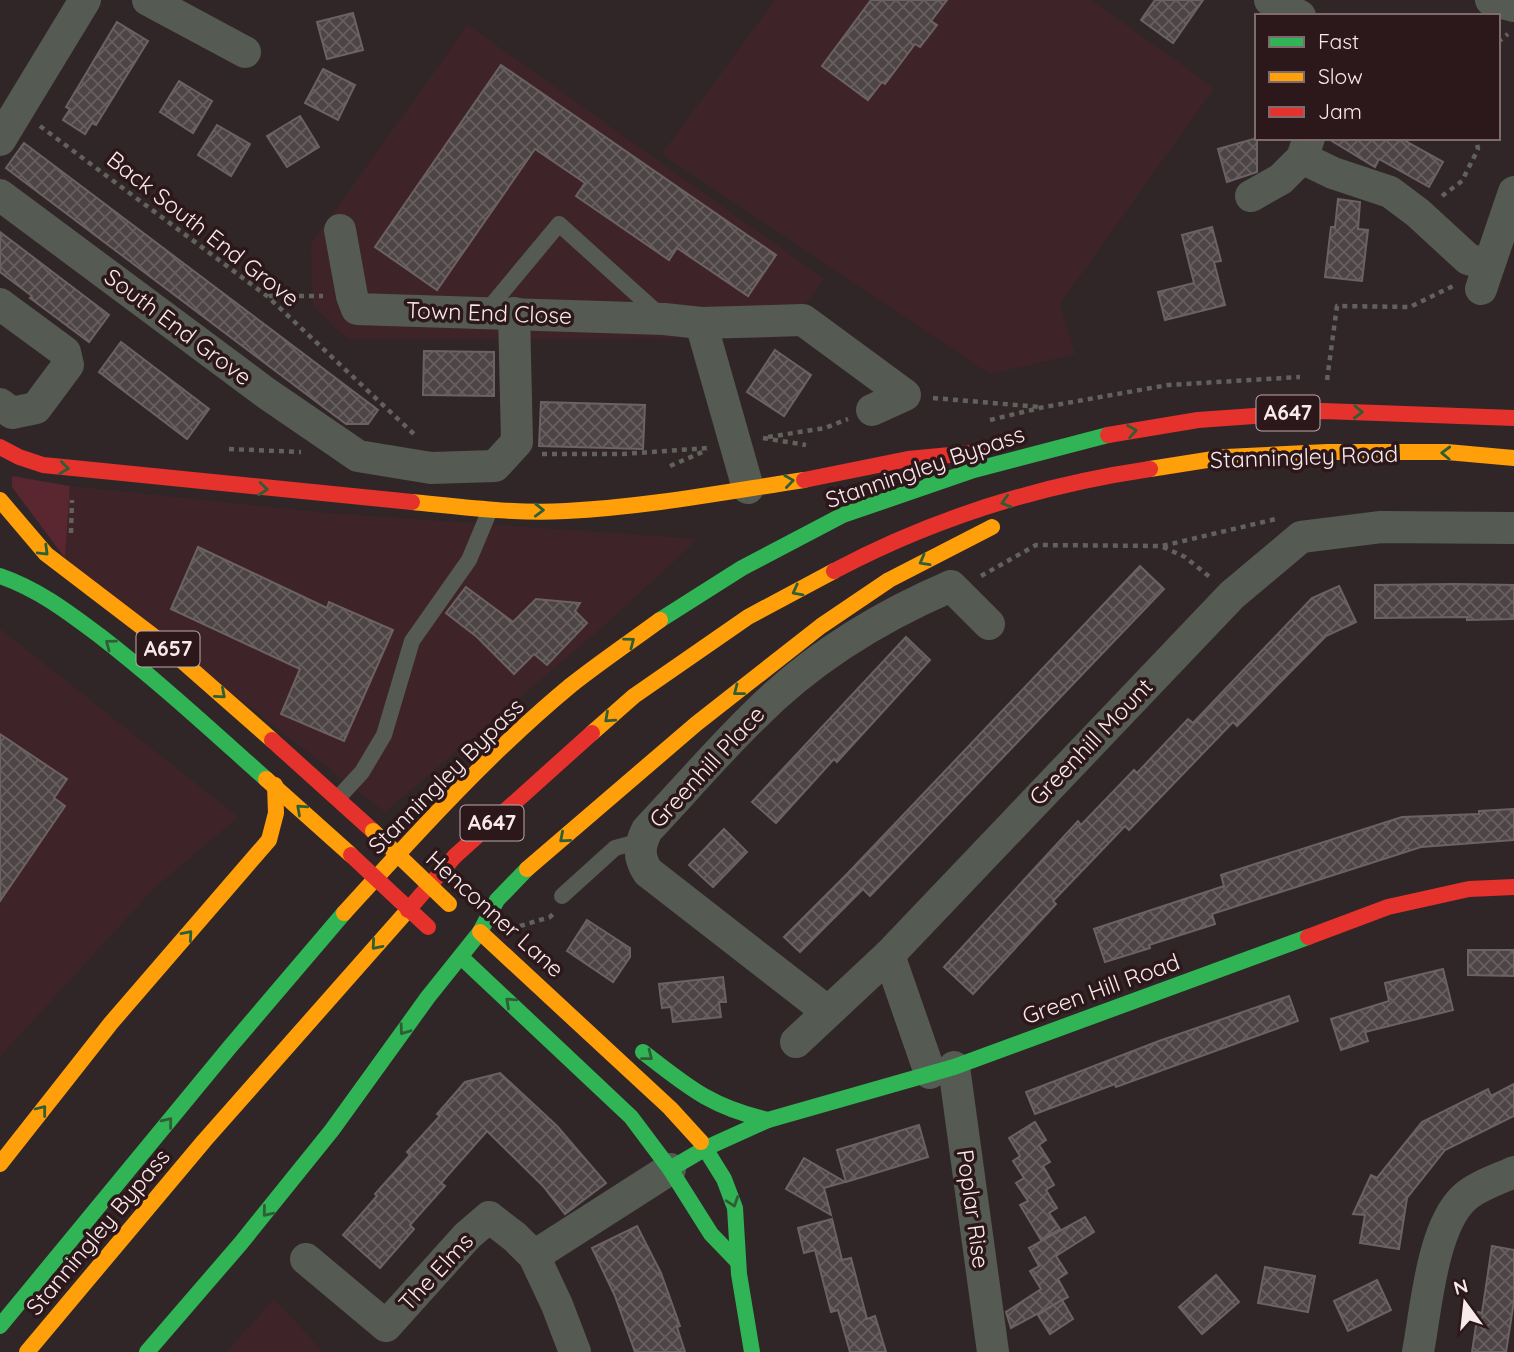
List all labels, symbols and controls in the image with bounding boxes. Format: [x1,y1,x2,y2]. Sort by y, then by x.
legend [1255,14,1500,140]
text: Fast [1318,28,1359,54]
text: Slow [1318,63,1363,89]
text: Jam [1318,98,1362,124]
street label: Back South End Grove [101,144,305,313]
street label: South End Grove [99,262,258,391]
street label: Town End Close [405,295,573,330]
road number: A647 [1256,396,1320,430]
one-way arrow [1353,405,1364,420]
street label: Stanningley Bypass [822,419,1028,514]
one-way arrow [1126,424,1138,439]
street label: Stanningley Road [1209,439,1399,474]
one-way arrow [1440,445,1451,460]
one-way arrow [59,460,70,475]
one-way arrow [783,474,794,489]
one-way arrow [257,481,269,496]
one-way arrow [1000,493,1012,508]
one-way arrow [533,503,544,518]
one-way arrow [36,543,49,556]
one-way arrow [919,553,931,567]
one-way arrow [792,583,804,596]
road number: A657 [136,632,200,666]
one-way arrow [622,637,635,650]
one-way arrow [106,640,118,653]
street label: Greenhill Mount [1023,672,1159,811]
one-way arrow [733,683,745,696]
one-way arrow [213,686,226,698]
street label: Stanningley Bypass [362,692,530,860]
street label: Greenhill Place [643,700,771,834]
one-way arrow [604,710,617,722]
one-way arrow [296,804,309,817]
road number: A647 [461,806,524,840]
one-way arrow [559,830,572,842]
street label: Henconner Lane [420,844,570,983]
one-way arrow [180,931,192,944]
one-way arrow [372,937,385,950]
street label: Green Hill Road [1018,947,1183,1030]
one-way arrow [505,998,518,1010]
one-way arrow [400,1022,412,1035]
one-way arrow [640,1048,653,1061]
one-way arrow [34,1105,47,1118]
one-way arrow [160,1117,172,1130]
street label: Stanningley Bypass [19,1142,176,1321]
street label: Poplar Rise [951,1148,996,1270]
one-way arrow [725,1196,739,1208]
one-way arrow [262,1204,275,1216]
street label: The Elms [392,1227,479,1317]
north arrow [1430,1268,1500,1338]
text: N [1451,1273,1470,1300]

